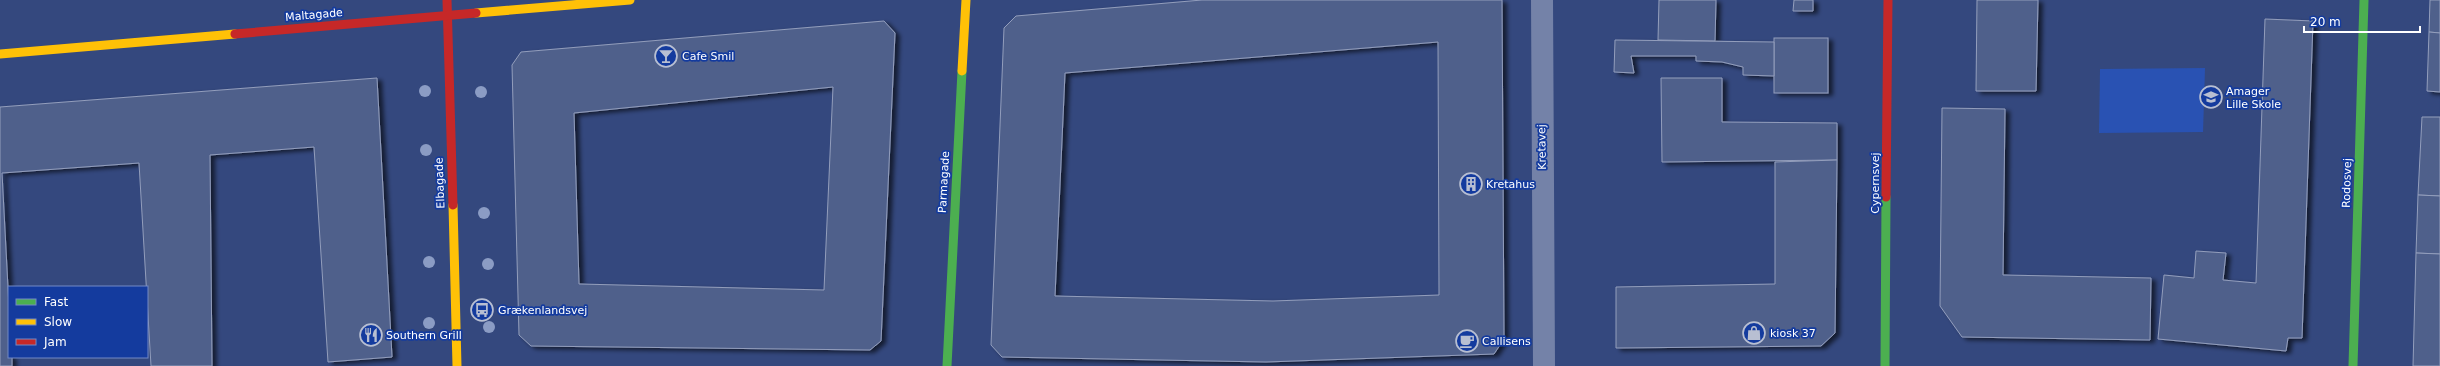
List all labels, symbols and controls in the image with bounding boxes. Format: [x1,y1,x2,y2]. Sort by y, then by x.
street label: Maltagade [285,6,344,24]
scale bar [2304,8,2420,34]
text: 20 m [2310,15,2341,29]
bar icon: Cafe Smil [653,43,679,69]
place label: Cafe Smil [682,50,734,63]
school or university icon: Amager Lille Skole [2198,84,2224,110]
place label: Amager Lille Skole [2226,85,2281,111]
street label: Kretavej [1535,124,1549,170]
street label: Parmagade [936,150,952,213]
street label: Cypernsvej [1869,152,1882,214]
street label: Elbagade [433,157,447,209]
street label: Rodosvej [2340,158,2354,208]
building icon: Kretahus [1458,171,1484,197]
place label: Kretahus [1486,178,1535,191]
legend [8,286,148,358]
text: Fast [44,295,68,309]
bus stop icon: Grækenlandsvej [469,297,495,323]
place label: Grækenlandsvej [498,304,587,317]
text: Slow [44,315,72,329]
shop icon: kiosk 37 [1741,320,1767,346]
restaurant icon: Southern Grill [358,322,384,348]
place label: kiosk 37 [1770,327,1816,340]
cafe icon: Callisens [1454,328,1480,354]
place label: Southern Grill [386,329,462,342]
text: Jam [43,335,67,349]
place label: Callisens [1482,335,1531,348]

